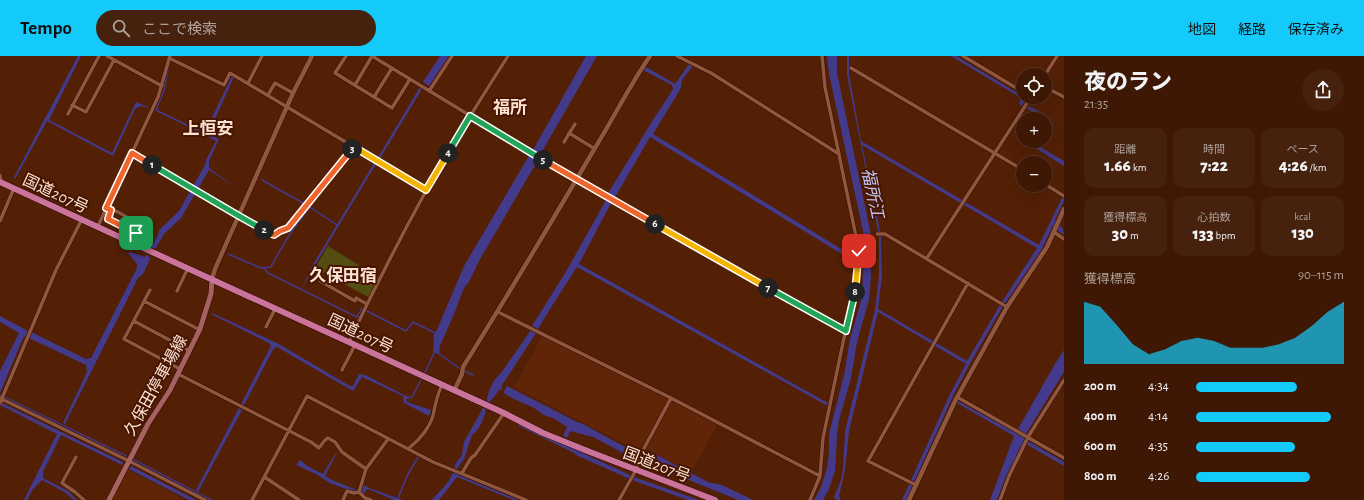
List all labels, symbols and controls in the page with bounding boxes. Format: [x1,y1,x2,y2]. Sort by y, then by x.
search box [96,10,376,46]
icon: search [110,17,132,39]
text: Tempo [20,19,72,38]
text: ここで検索 [142,22,217,37]
text: 地図 [1188,23,1216,37]
text: 経路 [1238,23,1266,37]
text: 保存済み [1288,23,1344,37]
map controls [1016,68,1052,192]
button: locate [1016,68,1052,104]
button: share [1302,69,1344,111]
text: 夜のラン [1084,71,1172,93]
district label: 福所 [493,98,527,116]
text: 21:35 [1084,98,1108,111]
button: + [1016,112,1052,148]
district label: 上恒安 [183,120,234,137]
pin: 3 [342,139,362,159]
text: 3 [350,143,354,154]
pin: 4 [438,143,458,163]
text: 距離 [1114,144,1136,155]
text: 時間 [1203,144,1225,155]
text: ペース [1286,144,1319,155]
text: 4 [445,147,451,158]
pin: 5 [533,150,553,170]
text: 5 [541,154,545,165]
pin: 1 [142,155,162,175]
button: − [1016,156,1052,192]
text: 1.66 [1104,157,1131,174]
text: 7:22 [1200,157,1228,174]
text: 4:26 [1279,157,1308,174]
text: 1 [150,159,154,170]
text: km [1131,162,1147,173]
text: /km [1308,162,1327,173]
water label: 福所江 [859,166,888,222]
street label: 国道207号 [20,171,91,216]
text: kcal [1294,211,1311,222]
text: 獲得標高 [1103,212,1147,223]
text: 心拍数 [1197,212,1230,223]
pin: 6 [645,214,665,234]
pin [119,216,153,250]
text: 6 [652,218,658,229]
pin: 2 [254,220,274,240]
icon: arrive [125,222,147,244]
text: 2 [261,224,267,235]
text: 130 [1291,224,1314,241]
text: 30 [1112,225,1128,242]
text: 133 [1193,225,1214,242]
text: m [1128,230,1139,241]
text: bpm [1214,230,1235,241]
pin [842,234,876,268]
icon: check [848,240,870,262]
district label: 久保田宿 [309,266,377,284]
text: 90–115 m [1298,269,1344,282]
text: 獲得標高 [1084,273,1136,286]
pin: 7 [758,278,778,298]
text: 7 [766,282,770,293]
pin: 8 [845,282,865,302]
text: 8 [852,286,858,297]
street label: 国道207号 [325,311,396,356]
street label: 久保田停車場線 [121,332,190,438]
text: 200 m [1084,380,1116,393]
text: 4:34 [1148,380,1169,393]
text: 400 m [1084,410,1117,423]
text: 4:14 [1148,410,1168,423]
text: 600 m [1084,440,1116,453]
text: 4:35 [1148,440,1168,453]
street label: 国道207号 [621,444,693,485]
text: 800 m [1084,470,1116,483]
text: 4:26 [1148,470,1169,483]

